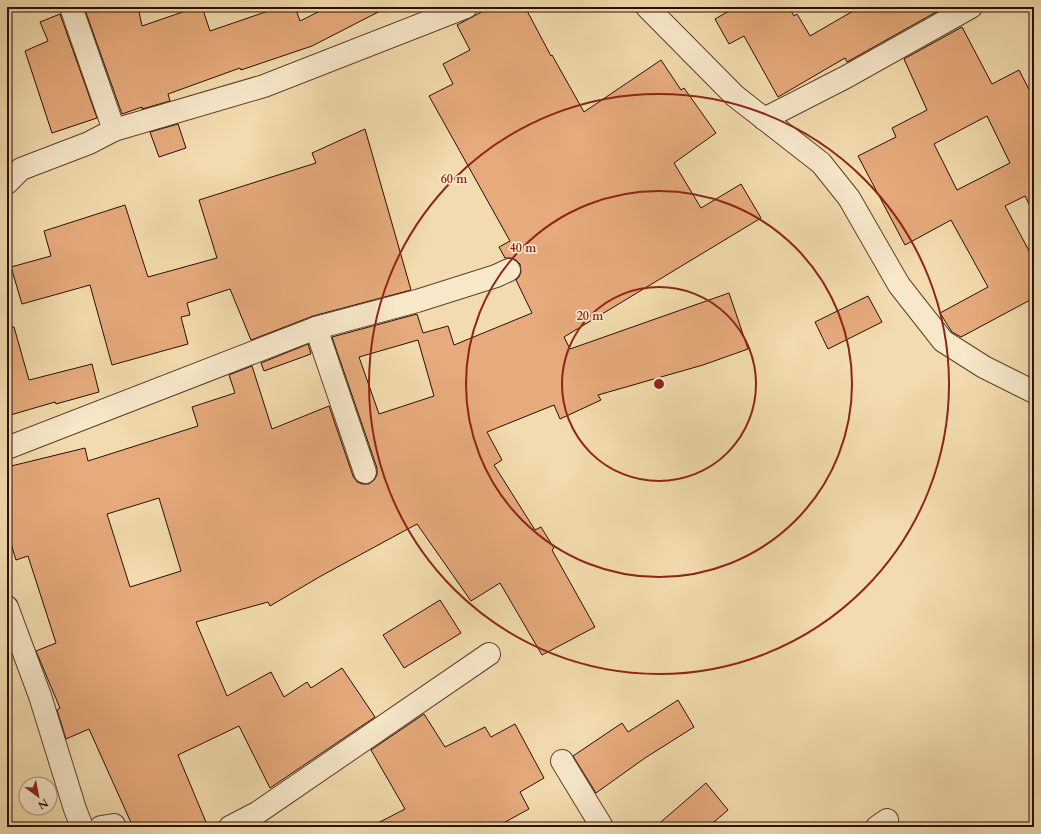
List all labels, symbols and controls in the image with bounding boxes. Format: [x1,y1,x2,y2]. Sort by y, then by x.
text: 60 m [441,171,468,187]
text: 40 m [510,240,537,256]
text: 20 m [577,308,604,324]
centre of rings [652,377,666,391]
north arrow [18,776,58,816]
text: N [35,795,51,813]

